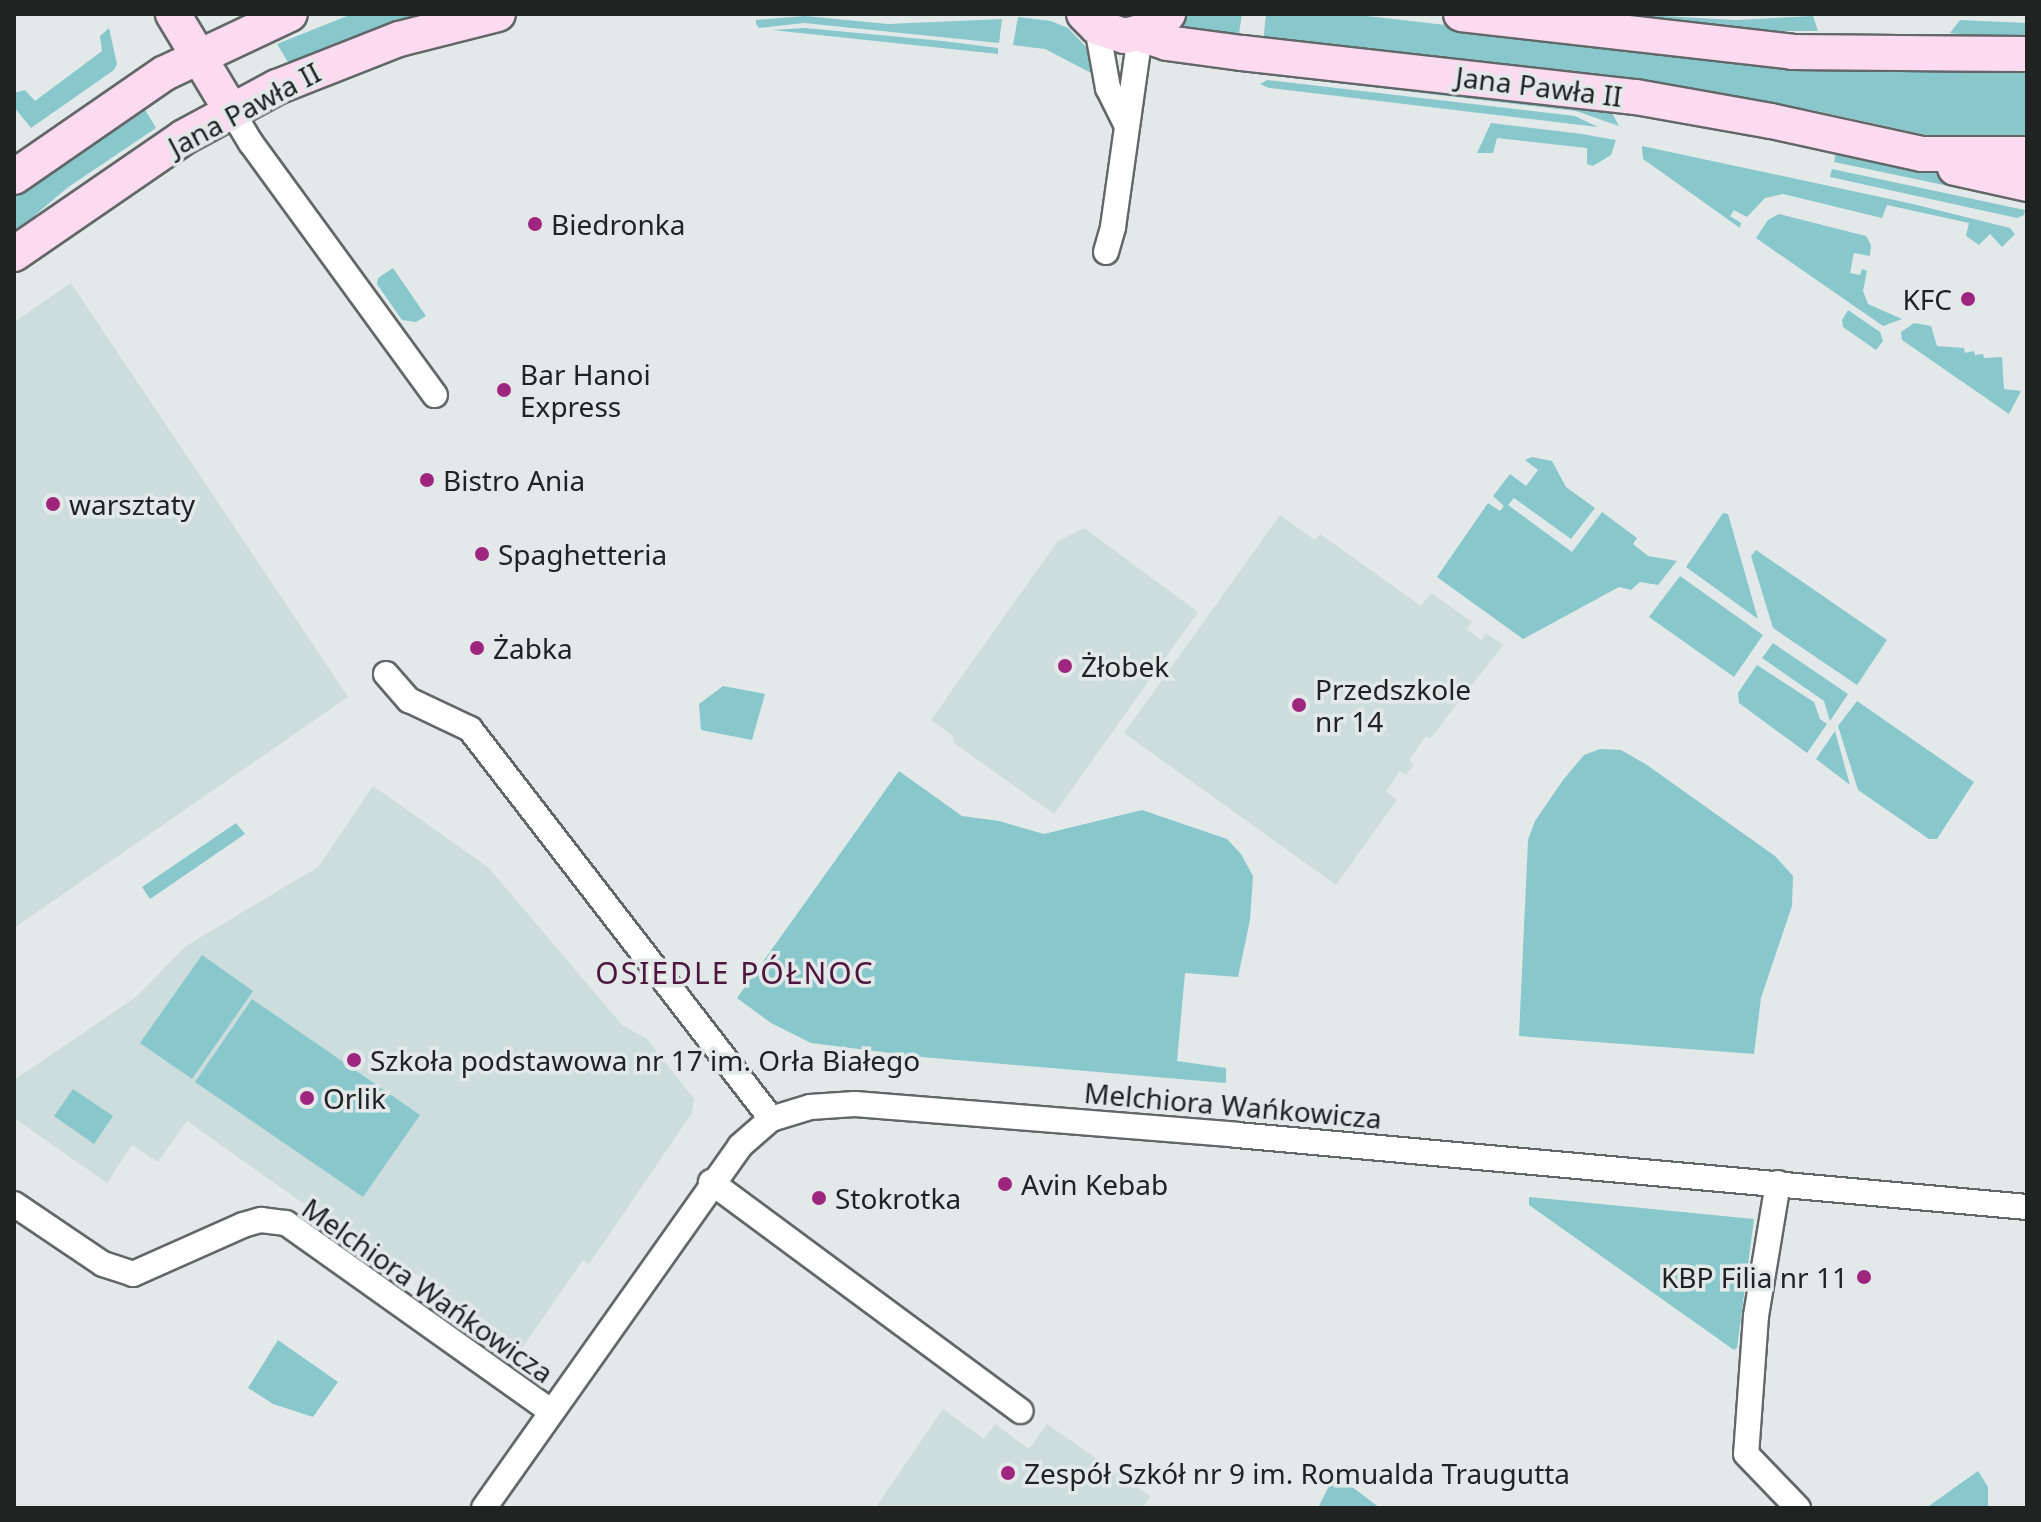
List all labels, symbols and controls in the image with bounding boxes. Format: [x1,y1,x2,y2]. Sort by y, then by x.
street label: Jana Pawła II [162,55,326,163]
street label: Jana Pawła II [1454,59,1624,113]
place label: Biedronka [551,207,685,241]
marker: Biedronka [526,215,544,233]
place label: KFC [1902,282,1952,316]
marker: KFC [1959,290,1977,308]
place label: Bar Hanoi Express [520,357,651,423]
marker: Bar Hanoi Express [495,381,513,399]
place label: Bistro Ania [443,463,585,497]
marker: Bistro Ania [418,471,436,489]
place label: warsztaty [69,487,195,521]
marker: warsztaty [44,495,62,513]
place label: Spaghetteria [498,537,667,571]
marker: Spaghetteria [473,545,491,563]
place label: Żabka [493,631,573,665]
marker: Żabka [468,639,486,657]
place label: Żłobek [1081,649,1169,683]
marker: Żłobek [1056,657,1074,675]
place label: Przedszkole nr 14 [1315,672,1471,738]
marker: Przedszkole nr 14 [1290,696,1308,714]
district label: OSIEDLE PÓŁNOC [595,955,875,991]
place label: Szkoła podstawowa nr 17 im. Orła Białego [370,1043,920,1077]
marker: Szkoła podstawowa nr 17 im. Orła Białego [345,1051,363,1069]
street label: Melchiora Wańkowicza [1083,1075,1383,1135]
place label: Orlik [323,1081,386,1115]
marker: Orlik [298,1089,316,1107]
place label: Avin Kebab [1021,1167,1168,1201]
marker: Avin Kebab [996,1175,1014,1193]
place label: Stokrotka [835,1181,961,1215]
marker: Stokrotka [810,1189,828,1207]
street label: Melchiora Wańkowicza [296,1191,560,1389]
place label: KBP Filia nr 11 [1661,1260,1848,1294]
marker: KBP Filia nr 11 [1855,1268,1873,1286]
place label: Zespół Szkół nr 9 im. Romualda Traugutta [1024,1456,1570,1490]
marker: Zespół Szkół nr 9 im. Romualda Traugutta [999,1464,1017,1482]

